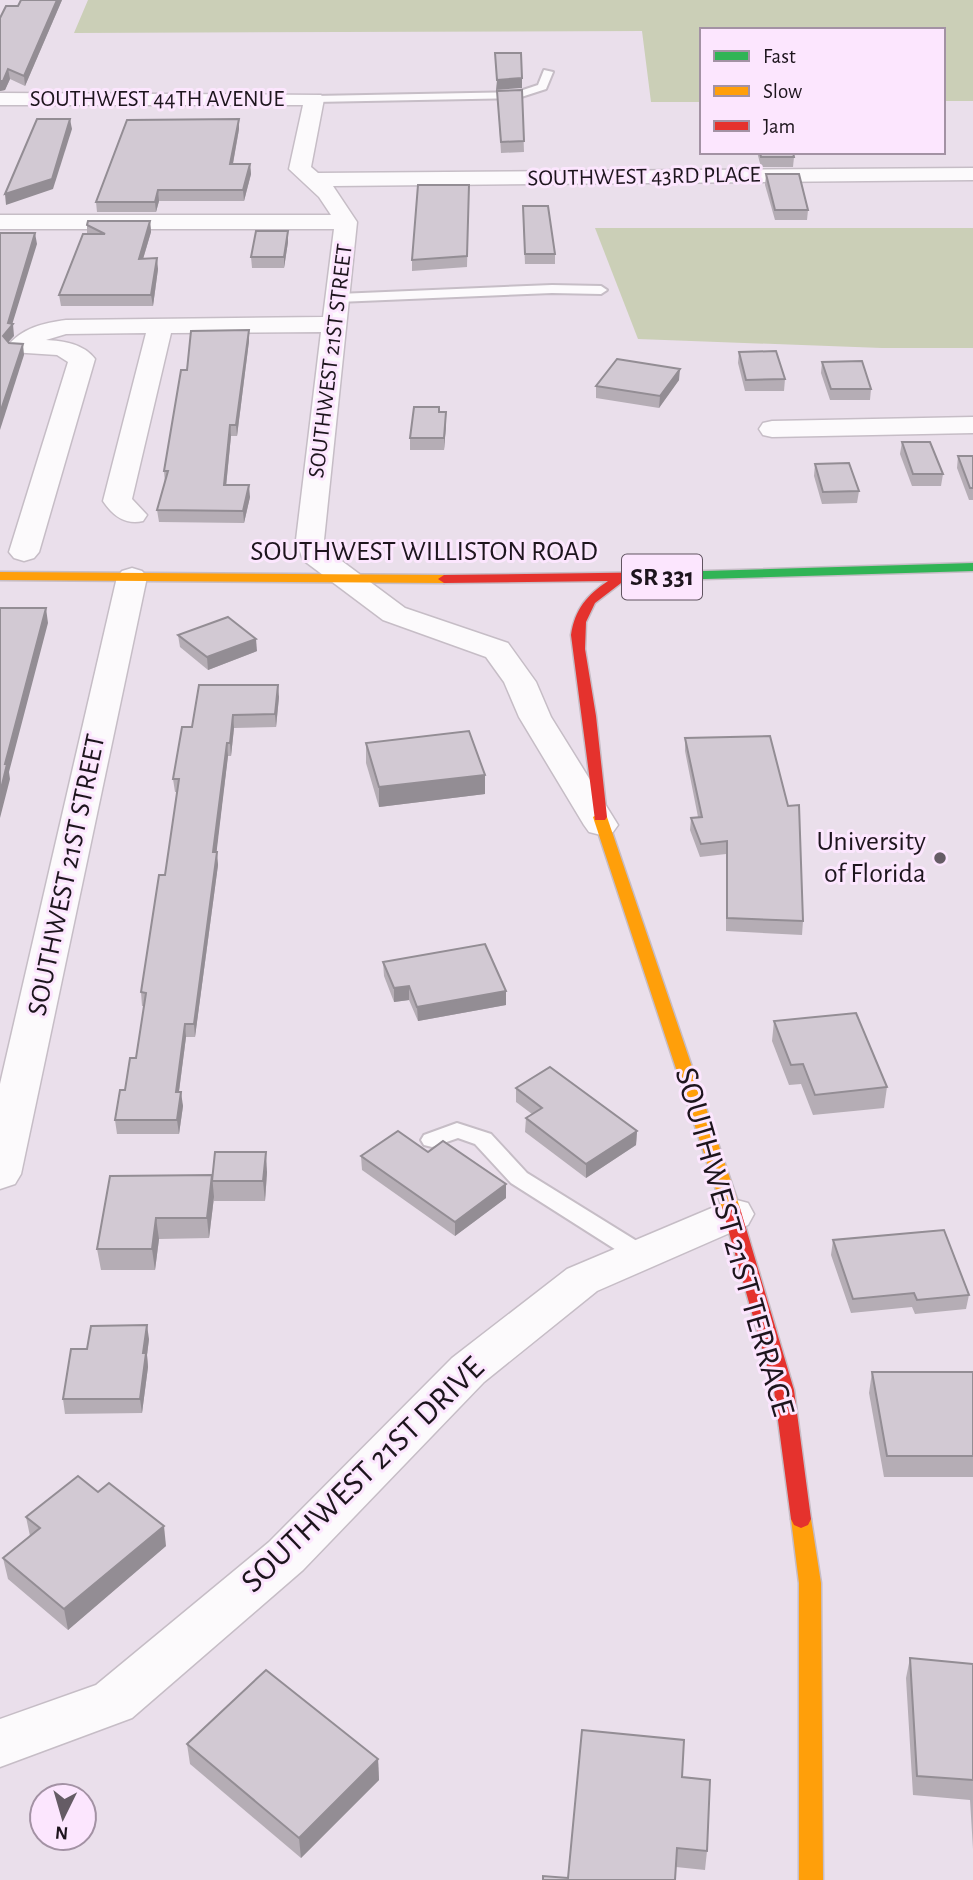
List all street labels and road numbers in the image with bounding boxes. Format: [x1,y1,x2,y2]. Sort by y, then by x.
street label: SOUTHWEST 44TH AVENUE [30,88,284,111]
street label: SOUTHWEST 43RD PLACE [527,163,761,191]
street label: SOUTHWEST 21ST STREET [305,243,357,479]
street label: SOUTHWEST WILLISTON ROAD [250,538,598,566]
road number: SR 331 [622,554,702,600]
street label: SOUTHWEST 21ST STREET [23,732,111,1018]
street label: SOUTHWEST 21ST TERRACE [668,1064,800,1420]
street label: SOUTHWEST 21ST DRIVE [235,1351,491,1599]

